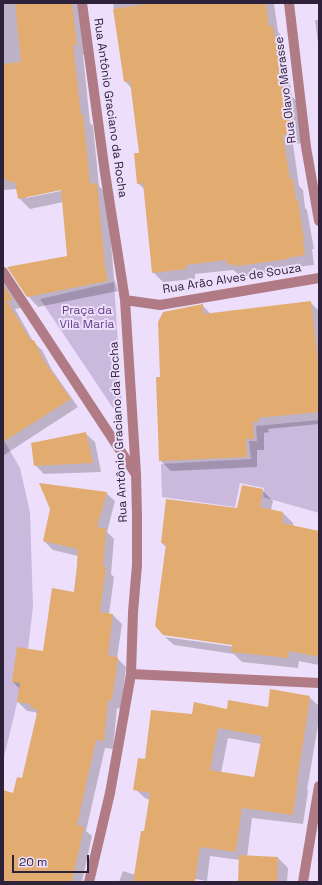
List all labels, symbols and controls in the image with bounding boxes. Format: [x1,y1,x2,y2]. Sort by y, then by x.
street label: Rua Antônio Graciano da Rocha [90,17,130,199]
street label: Rua Olavo Marasse [272,36,300,144]
street label: Rua Arão Alves de Souza [162,261,302,297]
park label: Praça da Vila Maria [60,304,114,332]
street label: Rua Antônio Graciano da Rocha [107,341,131,523]
scale bar [14,847,91,873]
text: 20 m [19,854,47,870]

